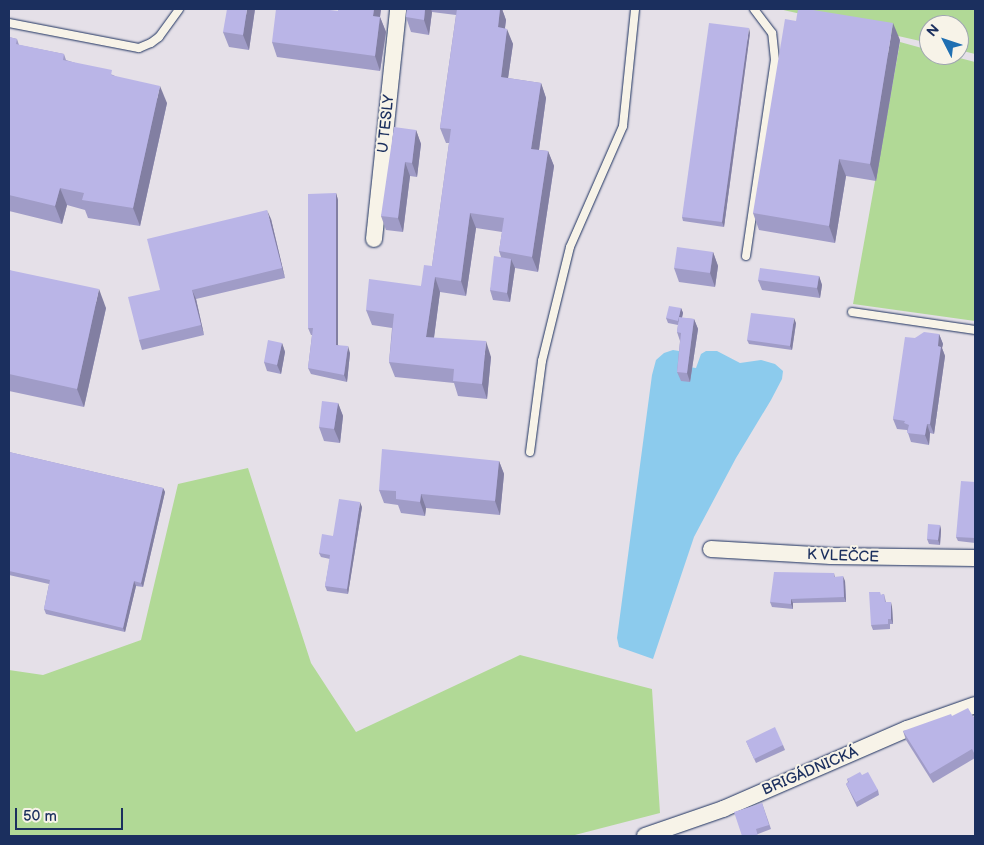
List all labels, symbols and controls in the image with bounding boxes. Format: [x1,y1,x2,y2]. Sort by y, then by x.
north arrow [919,15,969,65]
text: N [923,21,943,40]
street label: U TESLY [374,94,398,154]
street label: K VLEČCE [806,546,880,566]
street label: BRIGÁDNICKÁ [759,743,861,799]
scale bar [18,798,125,830]
text: 50 m [23,807,57,826]

